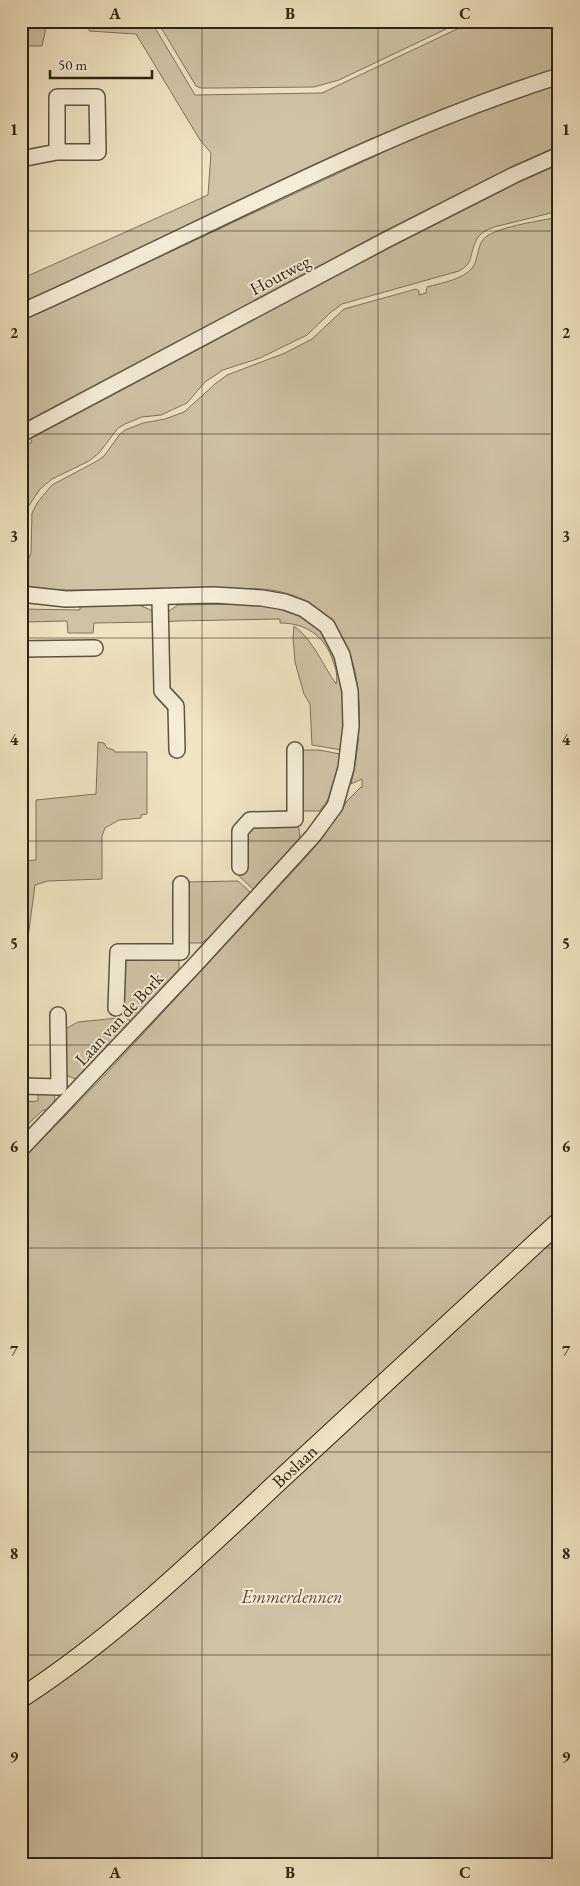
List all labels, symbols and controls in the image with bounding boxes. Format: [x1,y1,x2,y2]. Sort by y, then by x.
text: A [108,3,121,24]
text: B [285,3,295,24]
text: C [459,3,471,24]
scale bar [50,48,152,80]
text: 50 m [58,55,87,74]
text: 1 [10,119,18,140]
text: 1 [562,119,570,140]
street label: Houtweg [246,249,314,300]
text: 2 [10,322,19,343]
text: 2 [562,322,571,343]
text: 3 [10,526,18,547]
text: 3 [562,526,570,547]
text: 4 [10,729,19,750]
text: 4 [562,729,571,750]
text: 5 [10,933,18,954]
text: 5 [562,933,570,954]
street label: Laan van de Bork [69,967,168,1070]
text: 6 [10,1136,19,1157]
text: 6 [562,1136,571,1157]
text: 7 [10,1340,19,1361]
text: 7 [562,1340,571,1361]
street label: Boslaan [267,1439,322,1493]
text: 8 [10,1543,18,1564]
text: 8 [562,1543,570,1564]
park label: Emmerdennen [240,1585,343,1608]
text: 9 [10,1746,19,1767]
text: 9 [562,1746,571,1767]
text: A [108,1862,121,1883]
text: B [285,1862,295,1883]
text: C [459,1862,471,1883]

